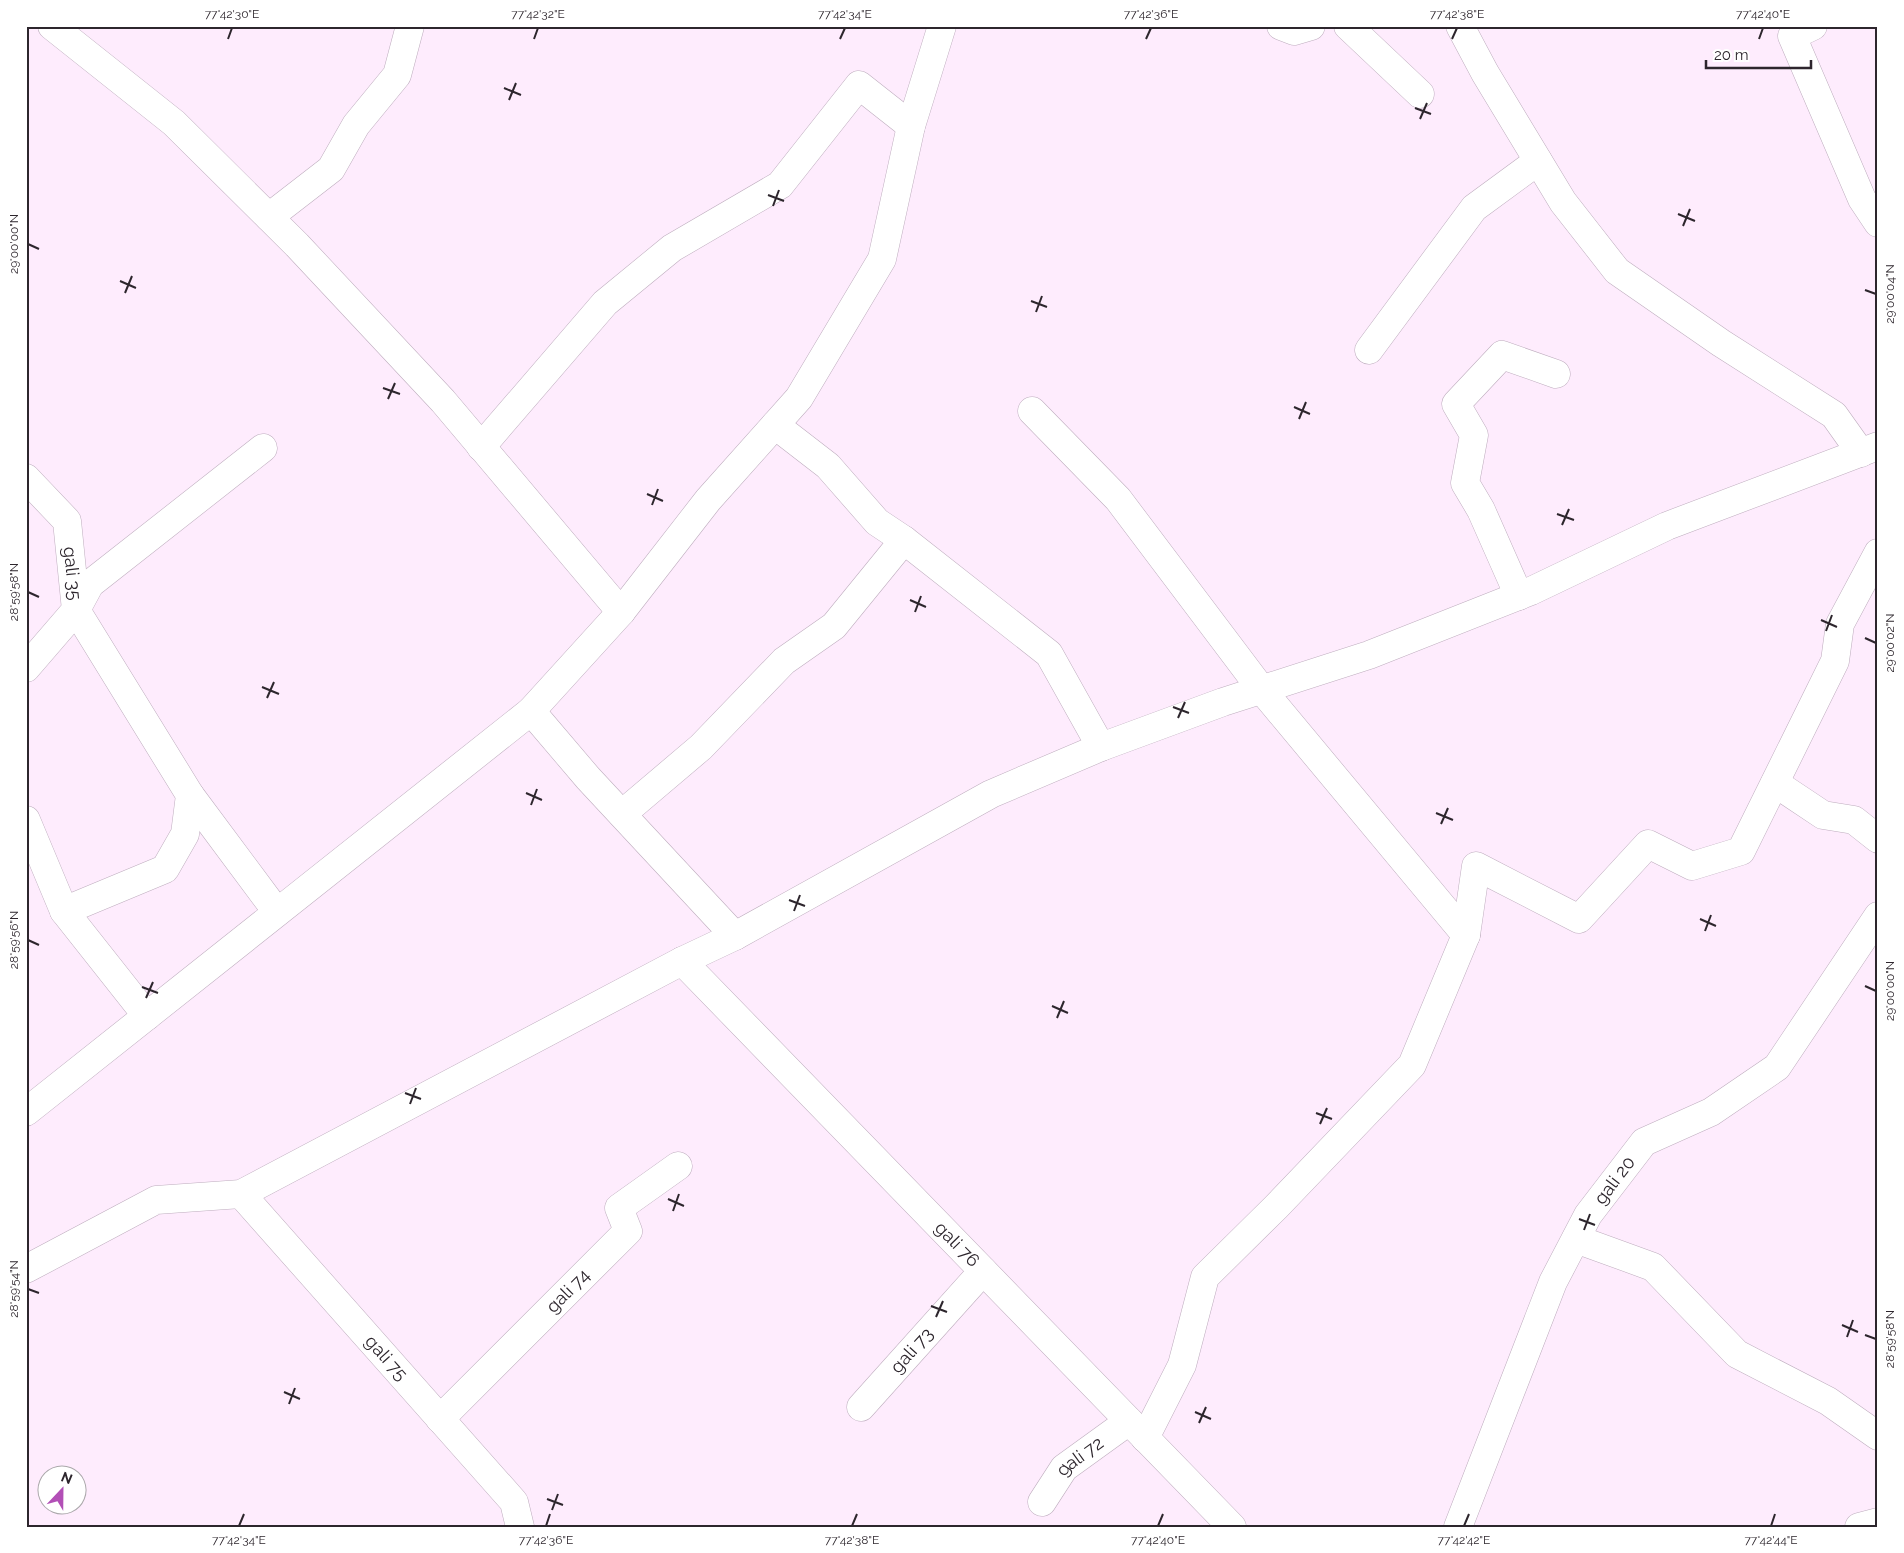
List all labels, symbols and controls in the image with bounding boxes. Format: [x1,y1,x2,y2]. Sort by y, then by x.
text: 77°42'30"E [205,7,259,21]
text: 77°42'32"E [511,7,565,21]
text: 77°42'34"E [818,7,872,21]
text: 77°42'36"E [1124,7,1178,21]
text: 77°42'38"E [1430,7,1484,21]
text: 77°42'40"E [1736,7,1790,21]
scale bar [1706,38,1812,70]
text: 20 m [1714,46,1749,64]
text: 29°00'00"N [7,214,21,274]
text: 29°00'04"N [1883,264,1897,324]
street label: gali 35 [60,545,86,601]
text: 28°59'58"N [7,563,21,621]
text: 29°00'02"N [1883,613,1897,673]
text: 28°59'56"N [7,911,21,969]
text: 29°00'00"N [1883,961,1897,1021]
street label: gali 20 [1589,1152,1639,1208]
street label: gali 76 [931,1217,984,1271]
text: 28°59'54"N [7,1260,21,1318]
street label: gali 74 [541,1264,594,1317]
text: 28°59'58"N [1883,1310,1897,1368]
street label: gali 73 [886,1323,937,1377]
street label: gali 75 [361,1331,412,1385]
street label: gali 72 [1051,1432,1107,1479]
north arrow [38,1466,88,1516]
text: N [59,1469,75,1487]
text: 77°42'34"E [212,1533,266,1547]
text: 77°42'36"E [519,1533,573,1547]
text: 77°42'38"E [825,1533,879,1547]
text: 77°42'40"E [1131,1533,1185,1547]
text: 77°42'42"E [1438,1533,1490,1547]
text: 77°42'44"E [1744,1533,1798,1547]

